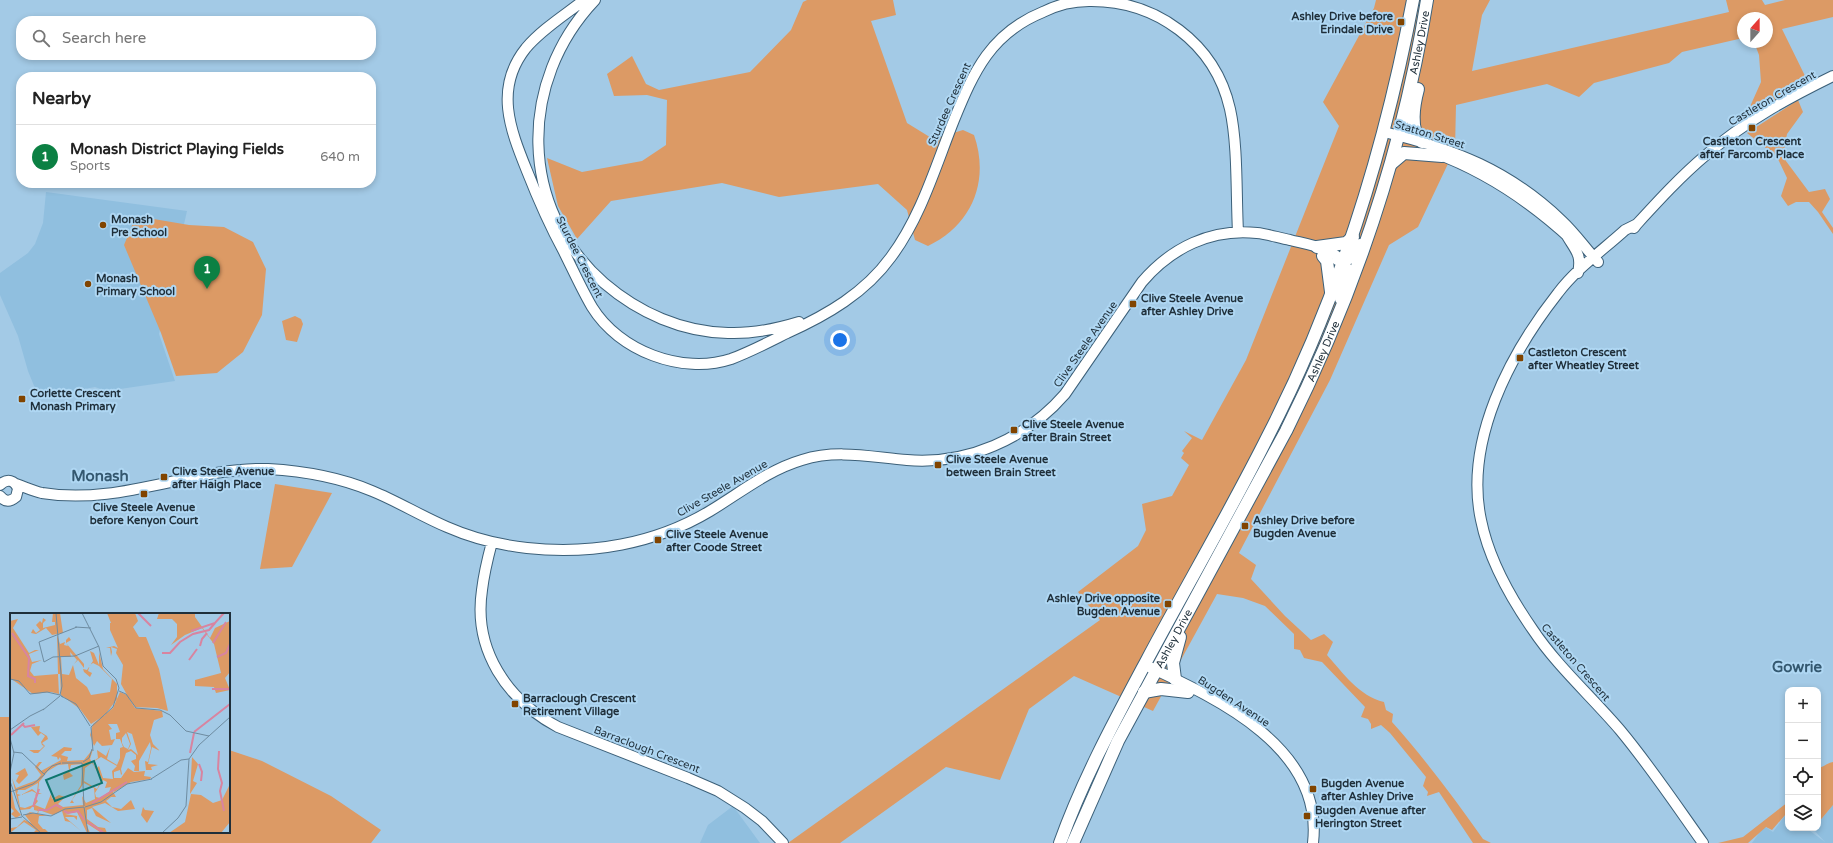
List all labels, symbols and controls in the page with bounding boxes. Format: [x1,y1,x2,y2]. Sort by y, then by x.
place label: Ashley Drive before Erindale Drive [1291,10,1394,36]
street label: Ashley Drive [1407,10,1432,76]
north arrow [1737,12,1773,48]
search box [16,16,376,60]
marker: Ashley Drive before Erindale Drive [1396,17,1406,27]
icon: search [30,27,52,49]
text: Search here [62,29,146,47]
street label: Sturdee Crescent [925,61,974,148]
street label: Castleton Crescent [1726,68,1818,129]
text: Nearby [32,88,91,109]
street label: Statton Street [1393,118,1467,151]
marker: Castleton Crescent after Farcomb Place [1747,123,1757,133]
place label: Castleton Crescent after Farcomb Place [1700,135,1805,161]
text: Monash District Playing Fields [70,140,284,158]
text: 1 [41,149,49,165]
text: 640 m [320,149,360,165]
text: Sports [70,158,110,174]
place label: Monash Pre School [111,213,167,239]
street label: Sturdee Crescent [553,214,606,300]
marker: Monash Pre School [98,220,108,230]
pin: 1 [194,256,220,289]
place label: Monash Primary School [96,272,175,299]
marker: Monash Primary School [83,279,93,289]
place label: Clive Steele Avenue after Ashley Drive [1141,292,1244,319]
street label: Clive Steele Avenue [1051,299,1120,390]
marker: Clive Steele Avenue after Ashley Drive [1128,299,1138,309]
street label: Ashley Drive [1304,319,1342,384]
your location [830,330,850,350]
place label: Castleton Crescent after Wheatley Street [1528,346,1640,373]
marker: Castleton Crescent after Wheatley Street [1515,353,1525,363]
place label: Corlette Crescent Monash Primary [30,387,121,414]
marker: Corlette Crescent Monash Primary [17,394,27,404]
place label: Clive Steele Avenue after Brain Street [1022,418,1125,444]
marker: Clive Steele Avenue after Brain Street [1009,425,1019,435]
place label: Clive Steele Avenue between Brain Street [946,453,1056,479]
street label: Clive Steele Avenue [675,457,770,520]
marker: Clive Steele Avenue between Brain Street [933,460,943,470]
place label: Clive Steele Avenue after Haigh Place [172,465,275,492]
district label: Monash [71,467,129,485]
marker: Clive Steele Avenue after Haigh Place [159,472,169,482]
marker: Clive Steele Avenue before Kenyon Court [139,489,149,499]
place label: Clive Steele Avenue before Kenyon Court [90,501,199,528]
place label: Ashley Drive before Bugden Avenue [1253,514,1356,541]
marker: Ashley Drive before Bugden Avenue [1240,521,1250,531]
place label: Clive Steele Avenue after Coode Street [666,528,769,554]
marker: Clive Steele Avenue after Coode Street [653,535,663,545]
place label: Ashley Drive opposite Bugden Avenue [1047,592,1161,619]
marker: Ashley Drive opposite Bugden Avenue [1163,599,1173,609]
street label: Ashley Drive [1153,607,1195,670]
inset map [10,613,230,833]
street label: Castleton Crescent [1538,621,1613,704]
district label: Gowrie [1772,658,1823,676]
street label: Bugden Avenue [1195,673,1272,730]
map controls [1785,687,1821,831]
button: + [1785,687,1821,723]
place label: Barraclough Crescent Retirement Village [523,692,637,719]
marker: Barraclough Crescent Retirement Village [510,699,520,709]
street label: Barraclough Crescent [592,723,702,776]
button: − [1785,723,1821,759]
button: locate [1785,759,1821,795]
place label: Bugden Avenue after Ashley Drive [1321,777,1414,804]
marker: Bugden Avenue after Ashley Drive [1308,784,1318,794]
button: layers [1785,795,1821,831]
place label: Bugden Avenue after Herington Street [1315,804,1427,831]
marker: Bugden Avenue after Herington Street [1302,811,1312,821]

